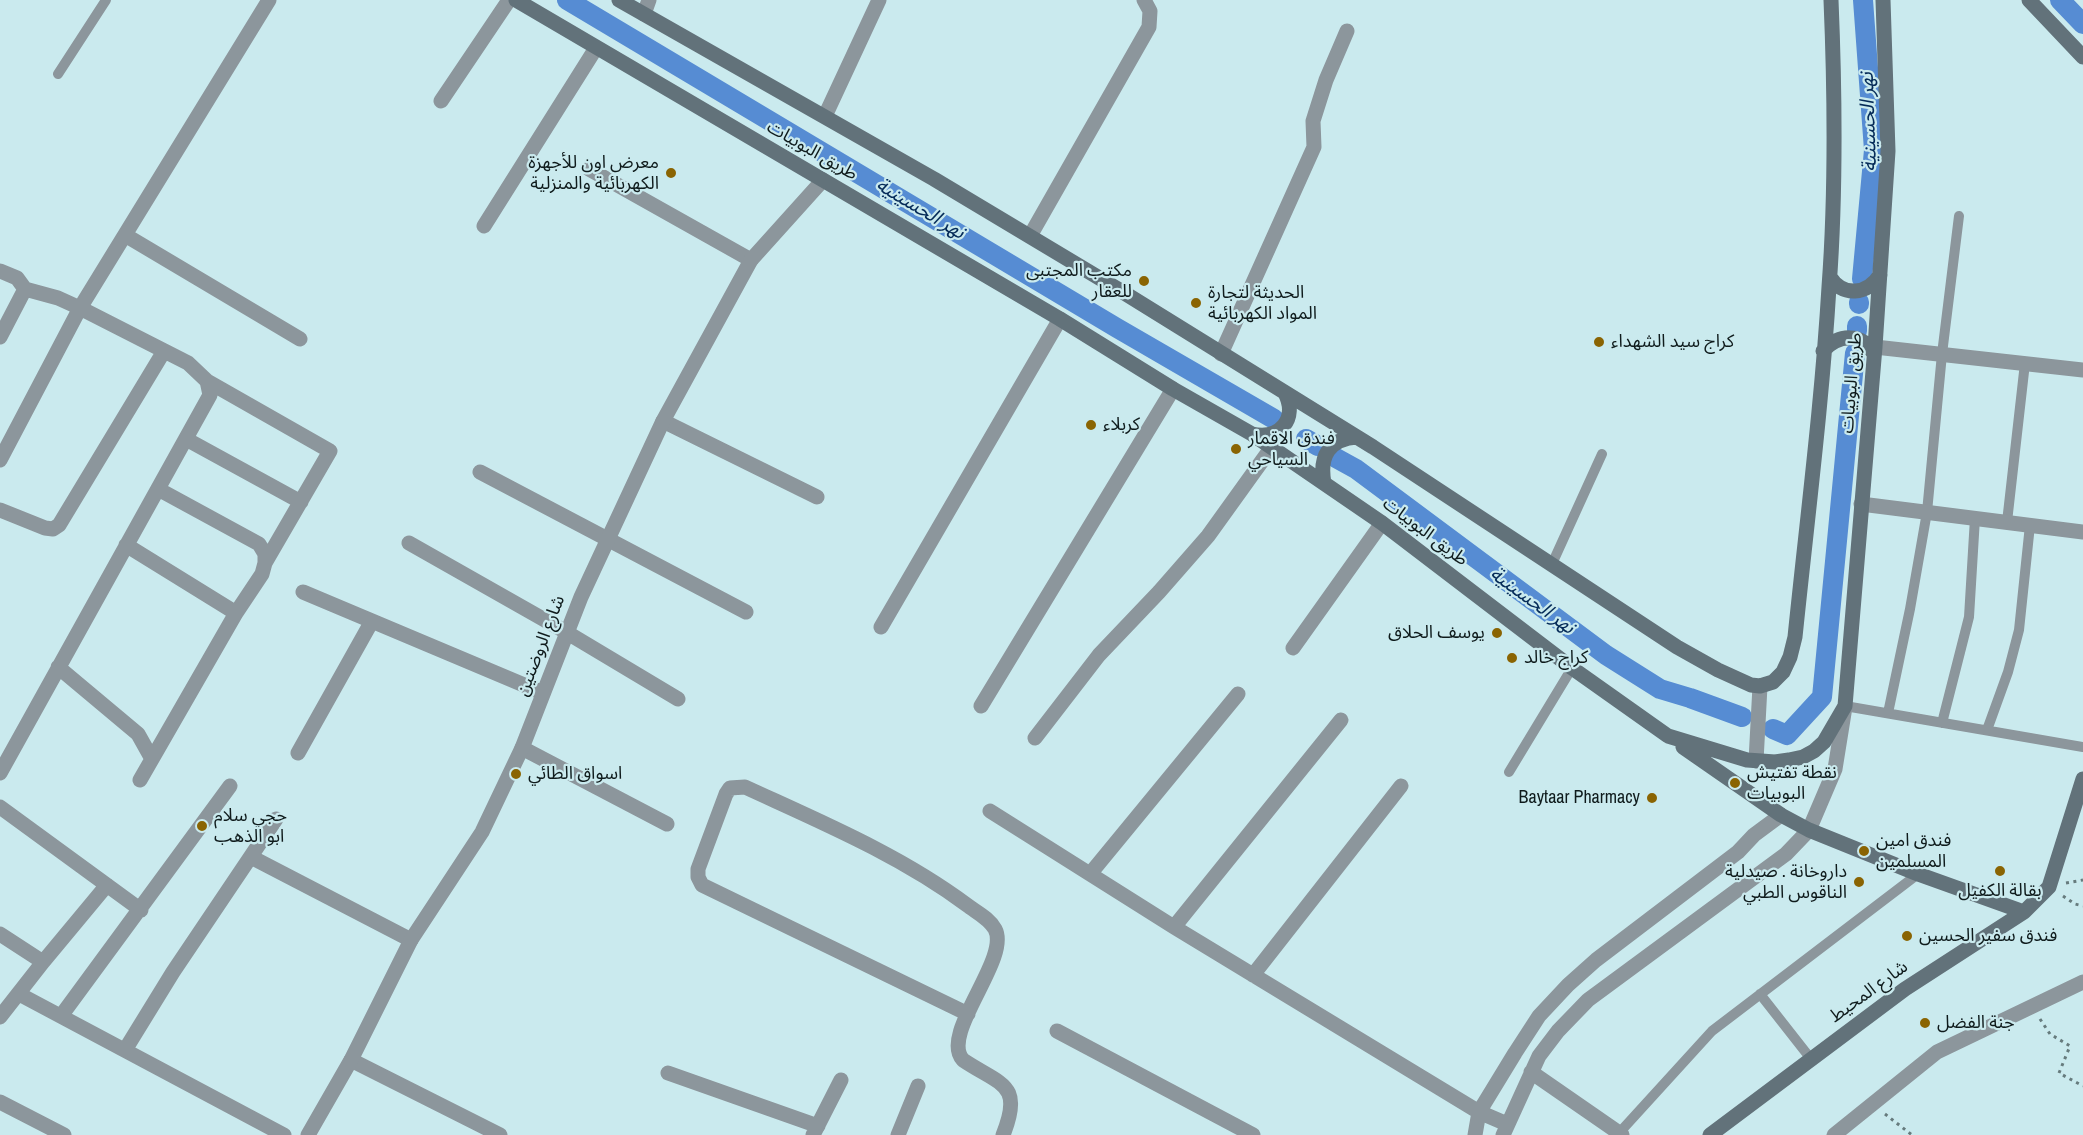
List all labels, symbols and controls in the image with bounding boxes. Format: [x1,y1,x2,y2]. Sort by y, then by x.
water label: نهر الحسينية [1855,72,1883,172]
street label: طريق البوبيات [763,116,861,186]
place label: معرض اون للأجهزة الكهربائية والمنزلية [528,152,659,195]
marker: معرض اون للأجهزة الكهربائية والمنزلية [664,166,678,180]
water label: نهر الحسينية [871,173,969,245]
place label: مكتب المجتبى للعقار [1026,260,1132,302]
marker: مكتب المجتبى للعقار [1137,274,1151,288]
place label: الحديثة لتجارة المواد الكهربائية [1208,282,1317,324]
marker: الحديثة لتجارة المواد الكهربائية [1189,296,1203,310]
place label: كراج سيد الشهداء [1611,331,1734,353]
street label: طريق البوبيات [1837,332,1867,434]
marker: كراج سيد الشهداء [1592,335,1606,349]
place label: كربلاء [1103,414,1140,436]
marker: كربلاء [1084,418,1098,432]
place label: فندق الاقمار السياحي [1248,428,1335,470]
marker: فندق الاقمار السياحي [1229,442,1243,456]
street label: طريق البوبيات [1378,493,1472,571]
water label: نهر الحسينية [1485,562,1579,640]
street label: شارع الروضتين [512,593,570,699]
place label: يوسف الحلاق [1388,622,1485,644]
marker: يوسف الحلاق [1490,626,1504,640]
place label: كراج خالد [1524,647,1588,669]
marker: كراج خالد [1505,651,1519,665]
place label: نقطة تفتيش البوبيات [1747,762,1837,804]
place label: اسواق الطائي [528,763,622,785]
marker: اسواق الطائي [509,767,523,781]
marker: نقطة تفتيش البوبيات [1728,776,1742,790]
place label: Baytaar Pharmacy [1519,787,1640,809]
marker: Baytaar Pharmacy [1645,791,1659,805]
place label: حجي سلام ابو الذهب [214,805,287,848]
marker: حجي سلام ابو الذهب [195,819,209,833]
place label: فندق امين المسلمين [1876,830,1951,872]
marker: فندق امين المسلمين [1857,844,1871,858]
place label: داروخانة . صيدلية الناقوس الطبي [1725,861,1847,904]
marker: بقالة الكفيل [1993,864,2007,878]
marker: داروخانة . صيدلية الناقوس الطبي [1852,875,1866,889]
place label: بقالة الكفيل [1958,880,2042,902]
place label: فندق سفير الحسين [1919,925,2057,947]
marker: فندق سفير الحسين [1900,929,1914,943]
street label: شارع المحيط [1826,956,1912,1028]
place label: جنة الفضل [1937,1012,2015,1034]
marker: جنة الفضل [1918,1016,1932,1030]

